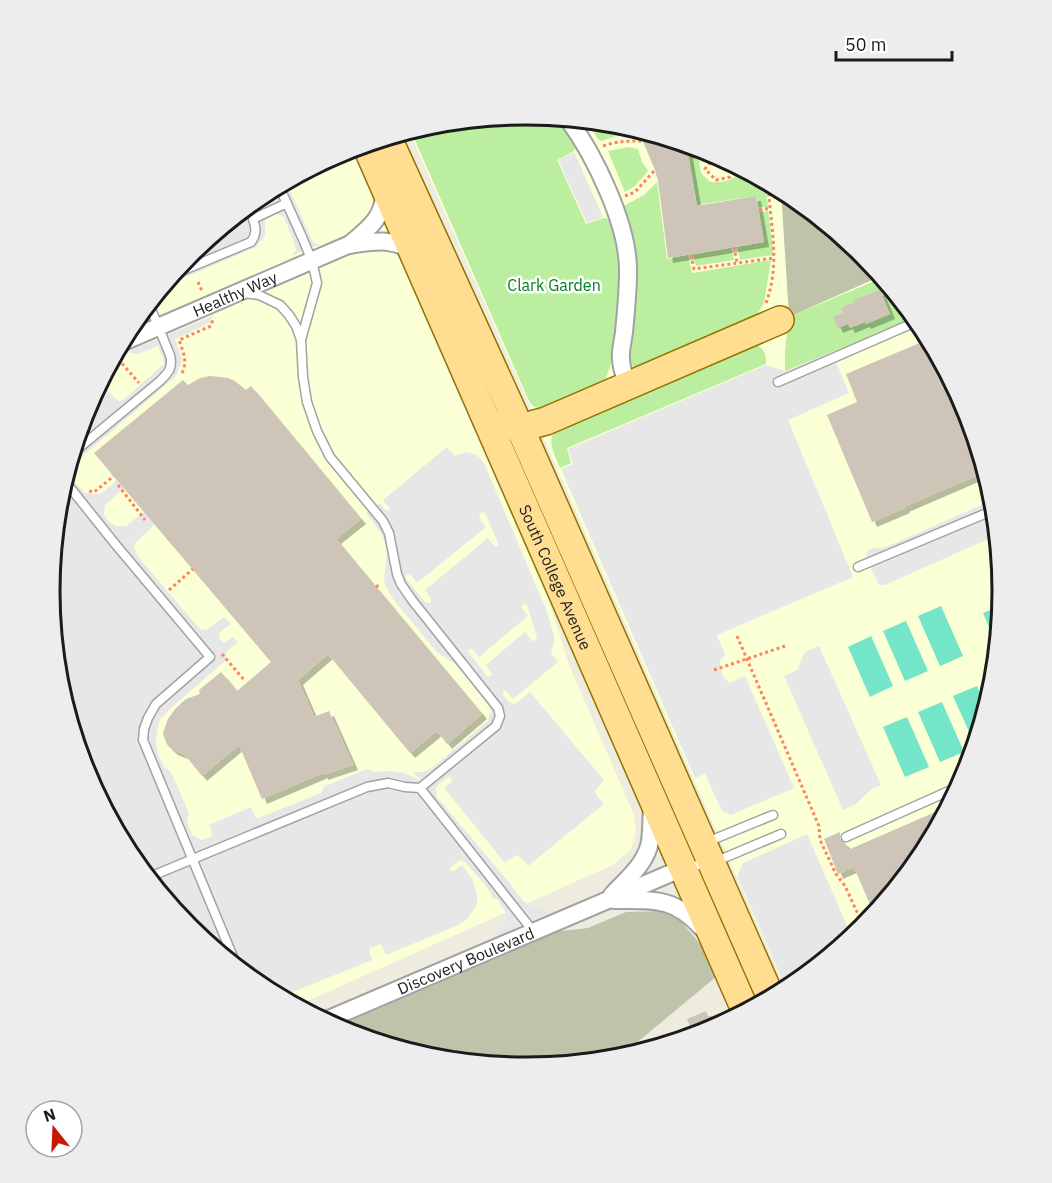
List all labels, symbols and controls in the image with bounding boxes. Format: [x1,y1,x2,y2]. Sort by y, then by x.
scale bar [836,24,952,62]
text: 50 m [845,33,887,56]
street label: Healthy Way [190,267,280,321]
park label: Clark Garden [507,275,601,295]
street label: South College Avenue [515,502,596,653]
street label: Discovery Boulevard [394,923,537,999]
north arrow [24,1099,84,1159]
text: N [41,1103,58,1126]

